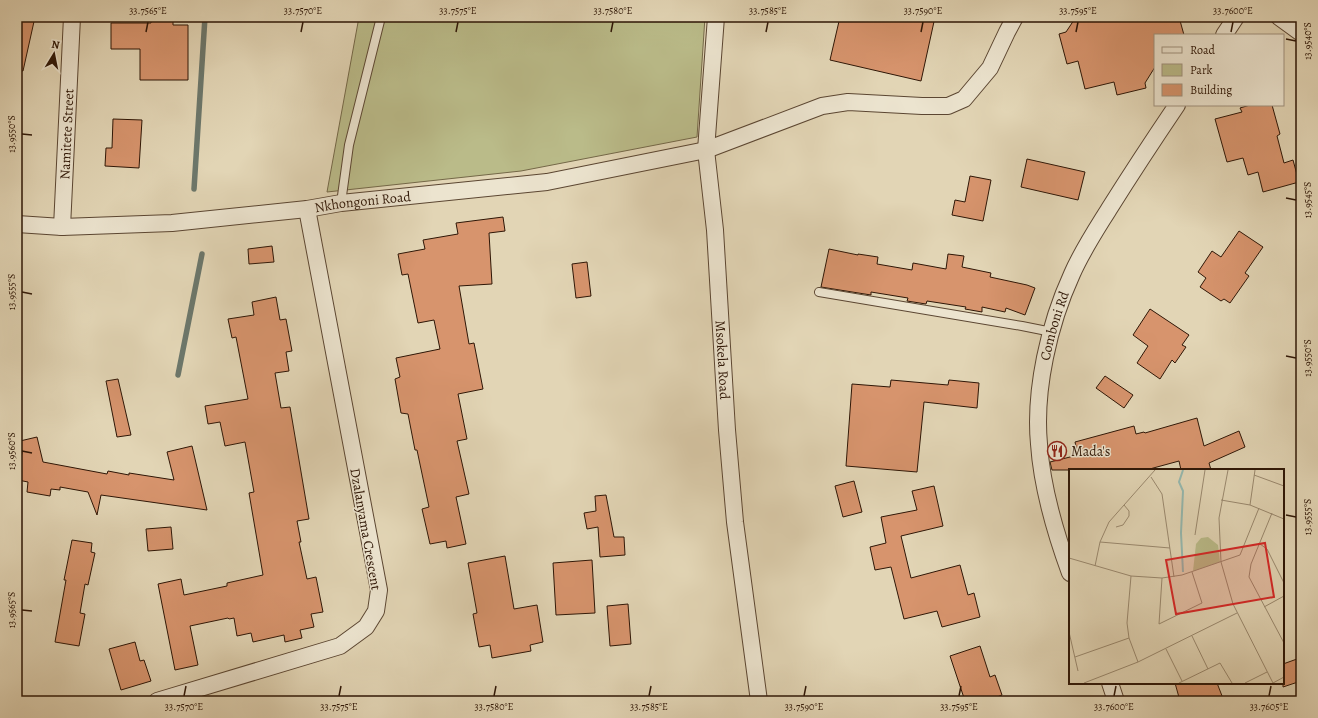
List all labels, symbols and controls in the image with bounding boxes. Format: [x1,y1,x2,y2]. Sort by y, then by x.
text: 33.7565°E [129,4,167,17]
text: 33.7570°E [284,4,322,17]
text: 33.7575°E [439,4,477,17]
text: 33.7580°E [594,4,633,17]
text: 33.7585°E [749,4,787,17]
text: 33.7590°E [904,4,942,17]
text: 33.7595°E [1059,4,1097,17]
text: 33.7600°E [1213,4,1253,17]
text: 13.9540°S [1301,22,1314,60]
north arrow [34,34,74,74]
legend [1154,34,1284,106]
text: N [50,37,61,53]
text: Road [1190,42,1216,58]
text: Park [1190,62,1213,78]
text: Building [1190,82,1232,98]
street label: Namitete Street [55,88,79,180]
text: 13.9550°S [5,115,18,153]
text: 13.9545°S [1301,182,1314,218]
street label: Nkhongoni Road [313,187,412,218]
text: 13.9555°S [5,274,18,310]
street label: Comboni Rd [1036,288,1074,362]
street label: Msokela Road [710,320,734,401]
text: 13.9550°S [1301,339,1314,377]
text: 13.9560°S [5,432,18,470]
restaurant icon: Mada's [1046,440,1068,462]
place label: Mada's [1071,442,1110,461]
street label: Dzalanyama Crescent [345,467,386,592]
inset map [1069,469,1284,684]
text: 13.9555°S [1301,499,1314,535]
text: 13.9565°S [5,592,18,628]
text: 33.7570°E [165,700,203,713]
text: 33.7575°E [320,700,358,713]
text: 33.7580°E [475,700,514,713]
text: 33.7585°E [630,700,668,713]
text: 33.7590°E [785,700,823,713]
text: 33.7595°E [940,700,978,713]
text: 33.7600°E [1094,700,1134,713]
text: 33.7605°E [1250,700,1288,713]

